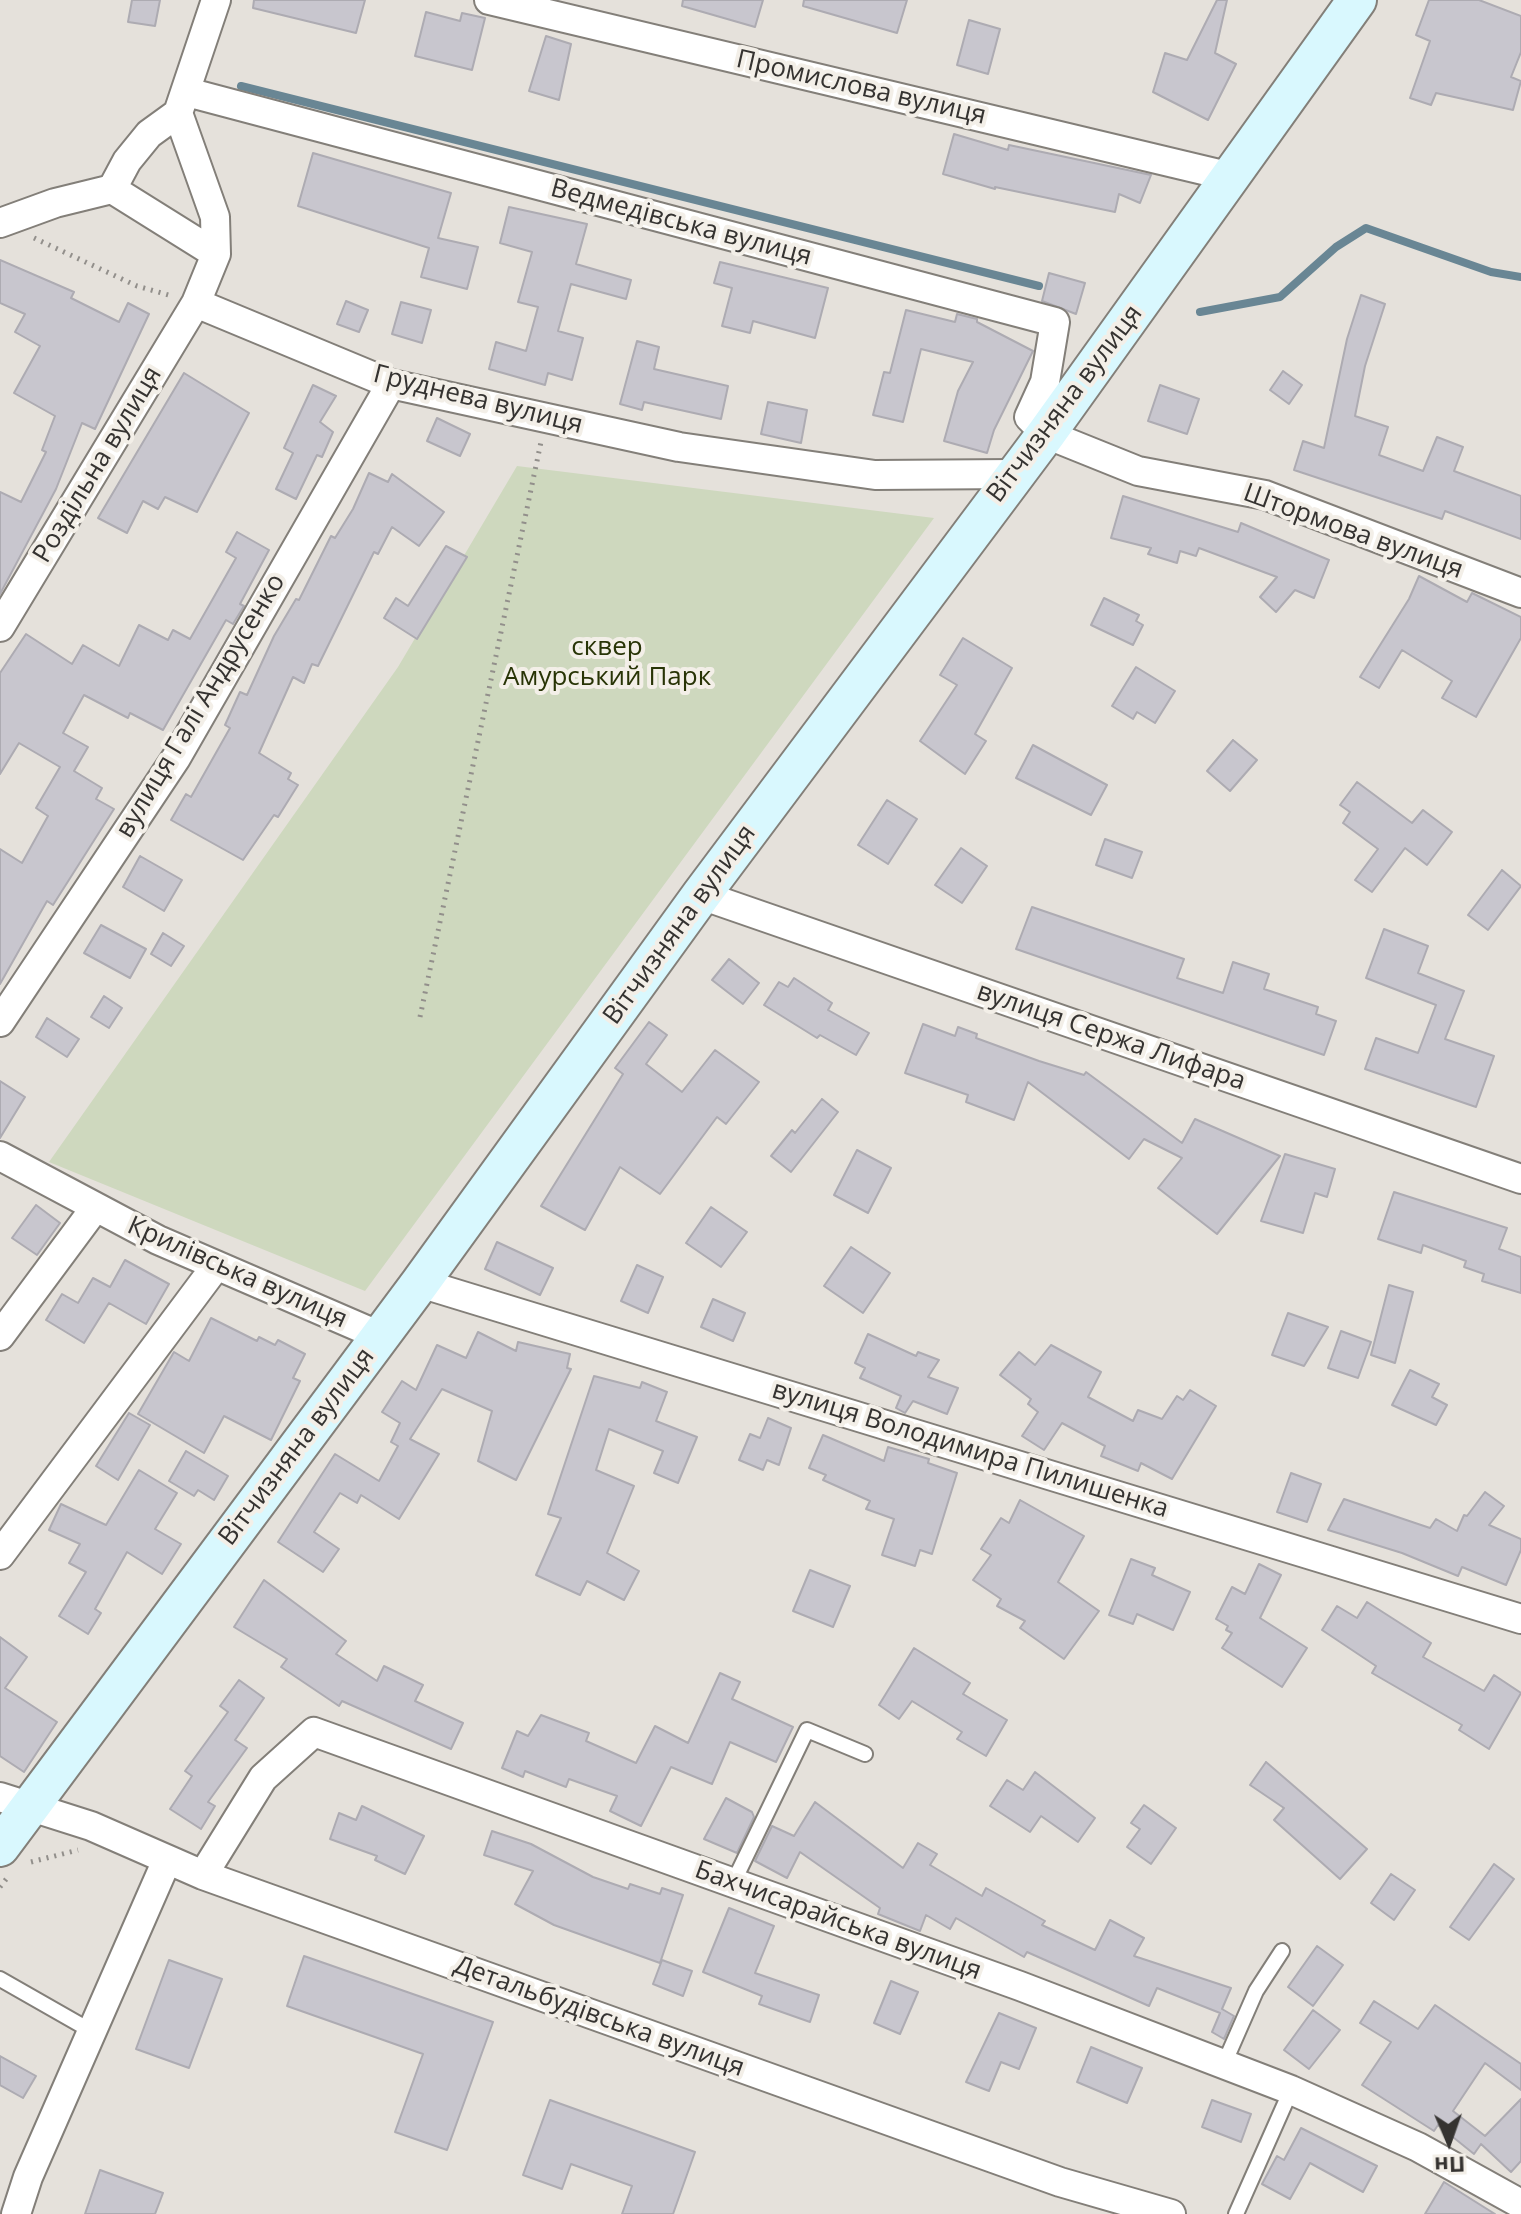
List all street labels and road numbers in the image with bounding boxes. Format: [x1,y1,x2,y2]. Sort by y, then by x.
street label: Промислова вулиця [733,44,989,132]
street label: Ведмедівська вулиця [547,173,815,273]
street label: Вітчизняна вулиця [981,299,1149,509]
street label: Груднева вулиця [370,359,586,441]
street label: Роздільна вулиця [27,361,169,569]
street label: Штормова вулиця [1239,478,1467,586]
street label: вулиця Галі Андрусенко [110,568,292,844]
street label: Вітчизняна вулиця [597,819,763,1031]
street label: вулиця Сержа Лифара [973,976,1249,1098]
street label: Крилівська вулиця [122,1211,352,1335]
street label: Вітчизняна вулиця [213,1342,381,1552]
street label: вулиця Володимира Пилишенка [768,1375,1172,1525]
street label: Бахчисарайська вулиця [691,1855,985,1987]
street label: Детальбудівська вулиця [450,1950,748,2084]

